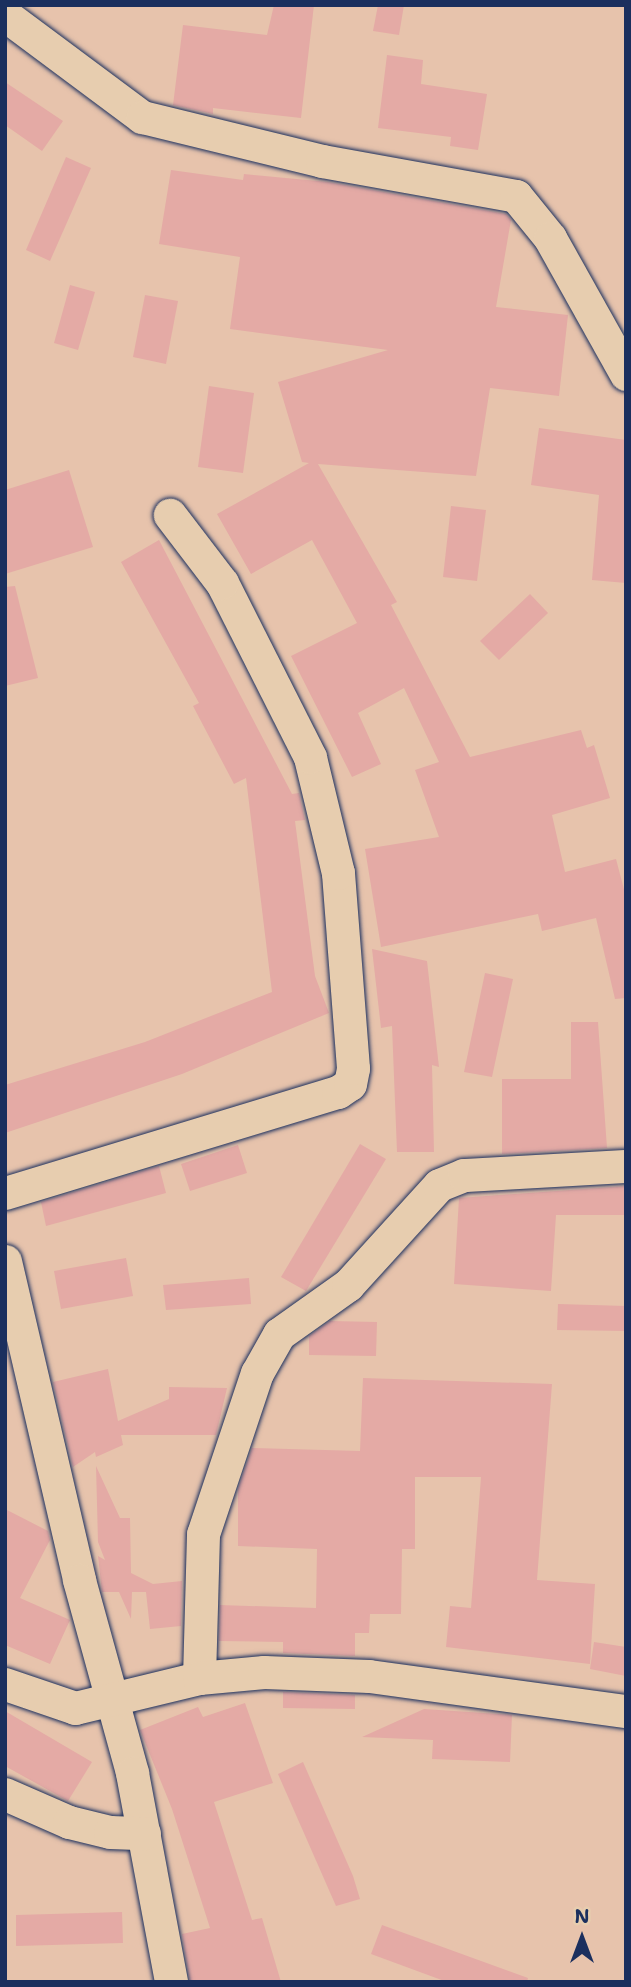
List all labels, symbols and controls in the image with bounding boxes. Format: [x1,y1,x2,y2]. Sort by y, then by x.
north arrow [547,1903,617,1973]
text: N [574,1904,590,1929]

